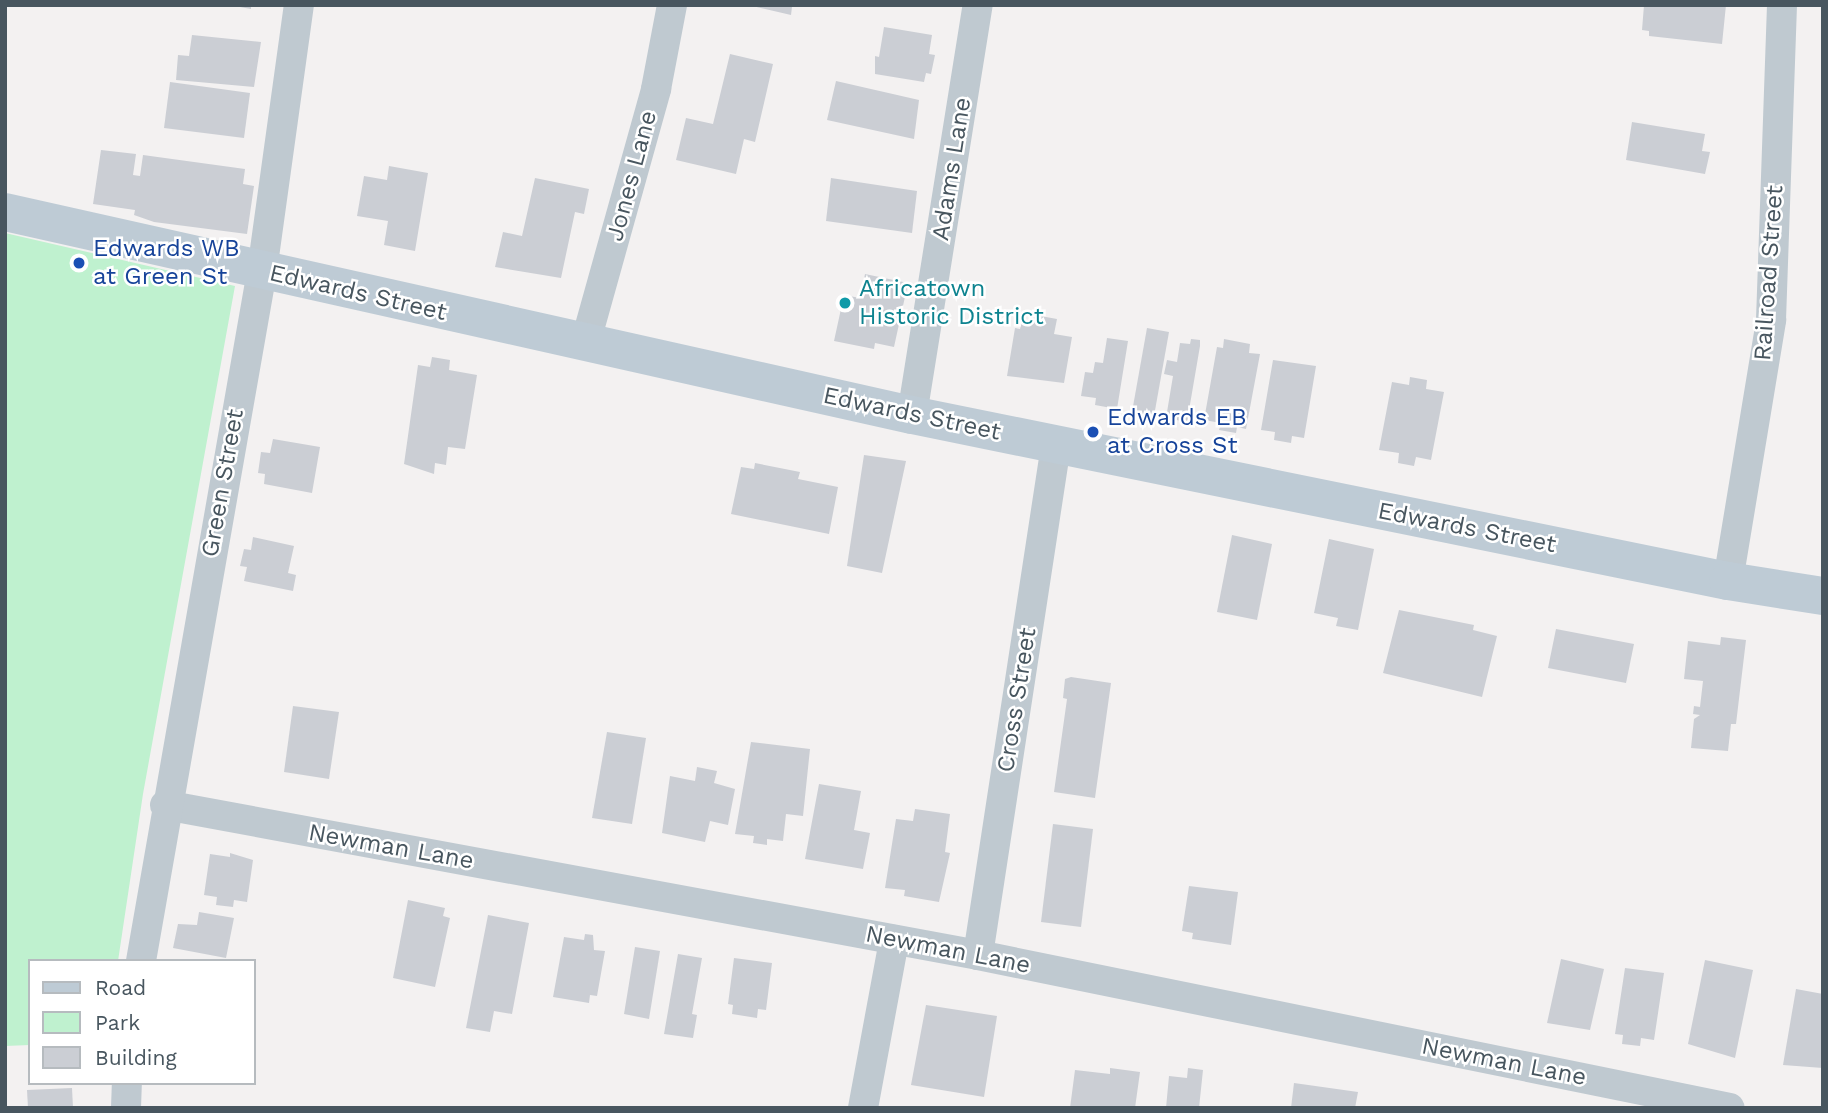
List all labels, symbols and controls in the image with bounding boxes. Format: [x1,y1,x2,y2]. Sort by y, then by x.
street label: Adams Lane [926,95,978,243]
street label: Jones Lane [601,108,663,244]
street label: Railroad Street [1748,184,1790,362]
place label: Edwards WB at Green St [93,235,240,291]
marker: Edwards WB at Green St [71,255,87,271]
street label: Edwards Street [267,259,449,327]
place label: Africatown Historic District [859,275,1044,331]
marker: Africatown Historic District [837,295,853,311]
street label: Edwards Street [821,381,1003,447]
place label: Edwards EB at Cross St [1107,404,1247,460]
street label: Green Street [196,407,250,559]
marker: Edwards EB at Cross St [1085,424,1101,440]
street label: Edwards Street [1376,497,1558,559]
street label: Cross Street [991,626,1043,774]
street label: Newman Lane [306,818,476,876]
street label: Newman Lane [863,920,1033,980]
legend [28,959,256,1085]
text: Road [95,975,146,1000]
text: Park [95,1010,140,1035]
street label: Newman Lane [1419,1032,1589,1092]
text: Building [95,1045,177,1070]

